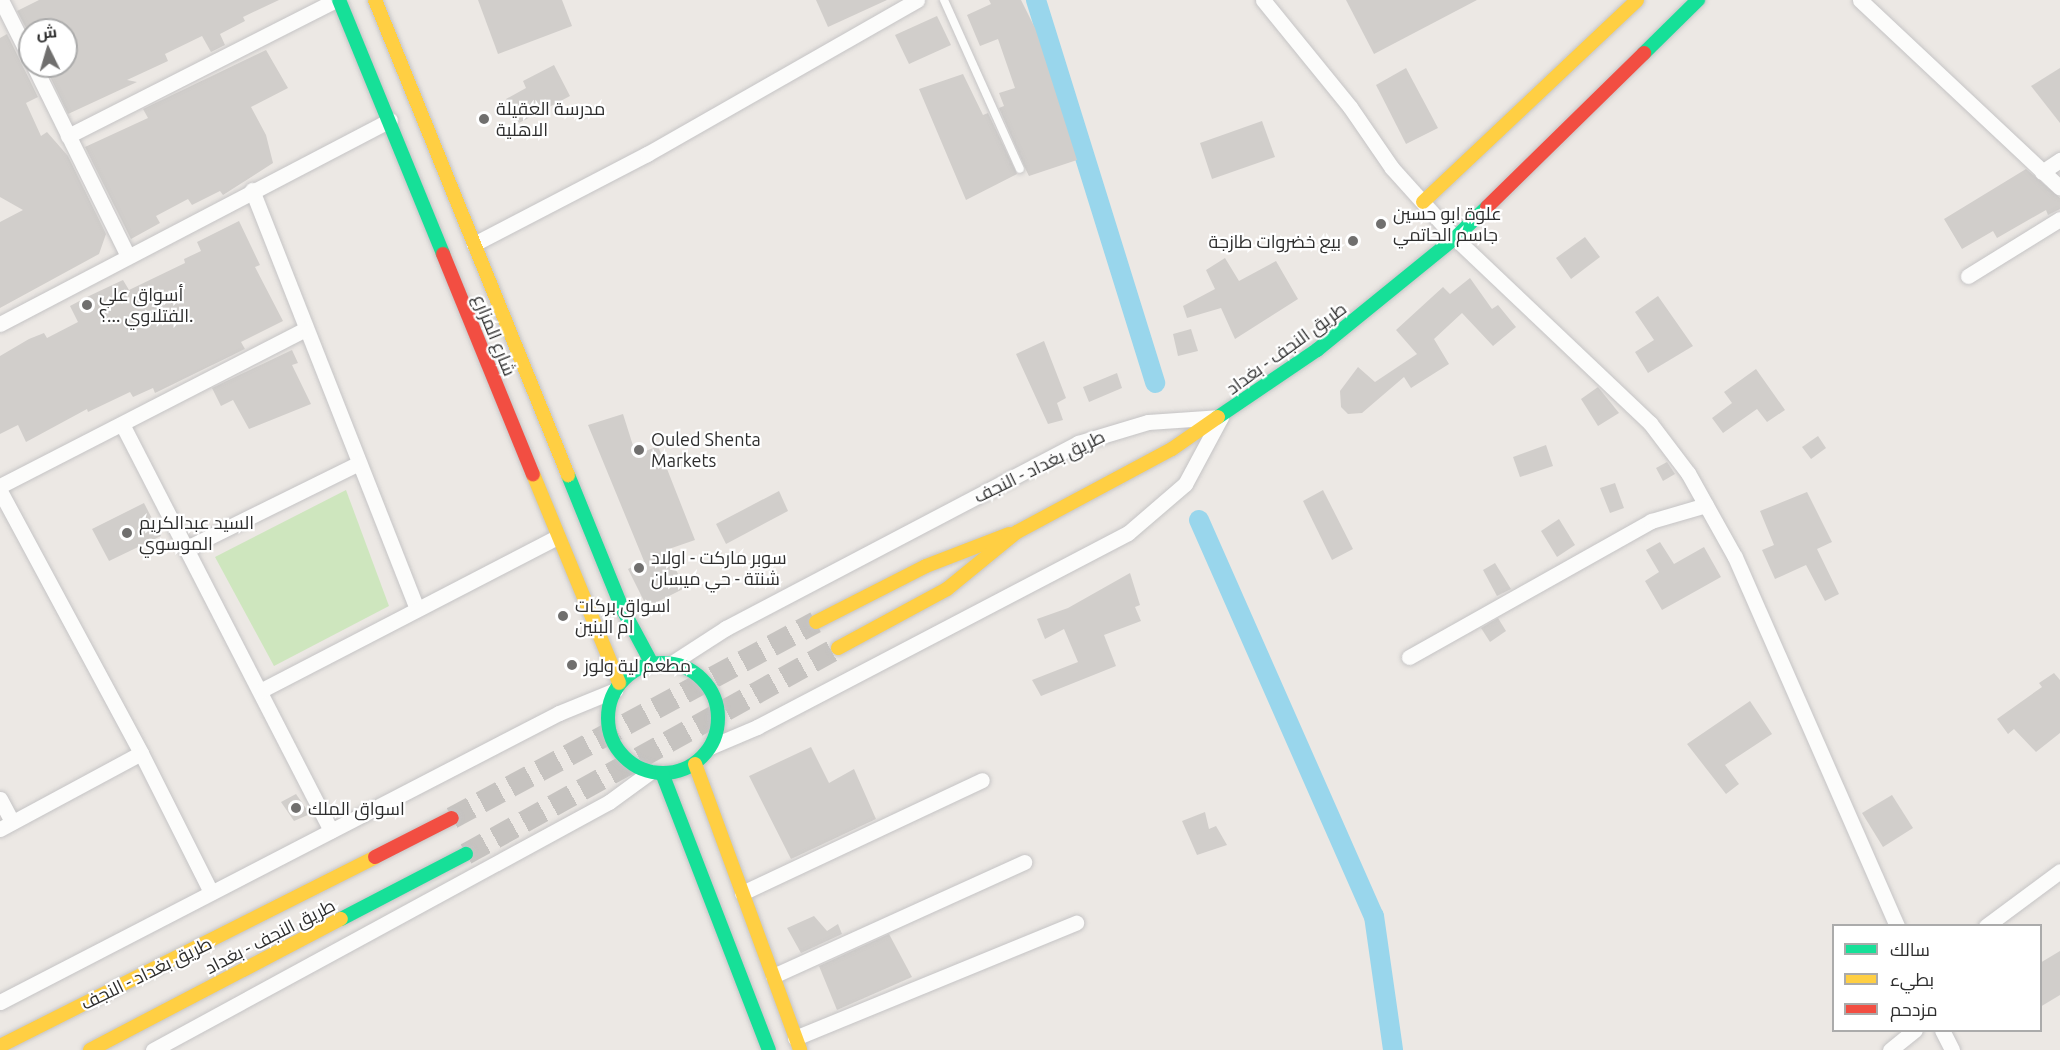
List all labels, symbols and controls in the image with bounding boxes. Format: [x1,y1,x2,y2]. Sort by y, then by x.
north arrow [18,18,78,78]
text: ش [36,22,58,42]
place label: مدرسة العقيلة الاهلية [496,98,605,140]
marker: مدرسة العقيلة الاهلية [477,112,491,126]
place label: علوة ابو حسين جاسم الحاتمي [1393,203,1502,246]
marker: علوة ابو حسين جاسم الحاتمي [1374,217,1388,231]
place label: بيع خضروات طازجة [1208,230,1341,252]
marker: بيع خضروات طازجة [1346,234,1360,248]
place label: أسواق علي الفتلاوي ...؟. [99,284,193,326]
street label: شارع المزارع [469,291,521,379]
street label: طريق النجف - بغداد [1222,297,1350,399]
marker: أسواق علي الفتلاوي ...؟. [80,298,94,312]
street label: طريق بغداد - النجف [970,425,1108,507]
place label: Ouled Shenta Markets [651,429,761,472]
marker: Ouled Shenta Markets [632,443,646,457]
place label: السيد عبدالكريم الموسوي [139,512,254,554]
marker: السيد عبدالكريم الموسوي [120,526,134,540]
place label: سوبر ماركت - اولاد شنتة - حي ميسان [651,547,787,590]
marker: سوبر ماركت - اولاد شنتة - حي ميسان [632,561,646,575]
place label: اسواق بركات ام البنين [575,595,671,638]
marker: اسواق بركات ام البنين [556,609,570,623]
place label: مطعم لية ولوز [584,654,691,676]
marker: مطعم لية ولوز [565,658,579,672]
place label: اسواق الملك [308,797,405,819]
marker: اسواق الملك [289,801,303,815]
street label: طريق النجف - بغداد [201,894,339,978]
legend [1832,924,2042,1032]
street label: طريق بغداد - النجف [77,932,215,1014]
text: سالك [1890,939,1930,959]
text: بطيء [1890,969,1934,989]
text: مزدحم [1890,999,1938,1019]

